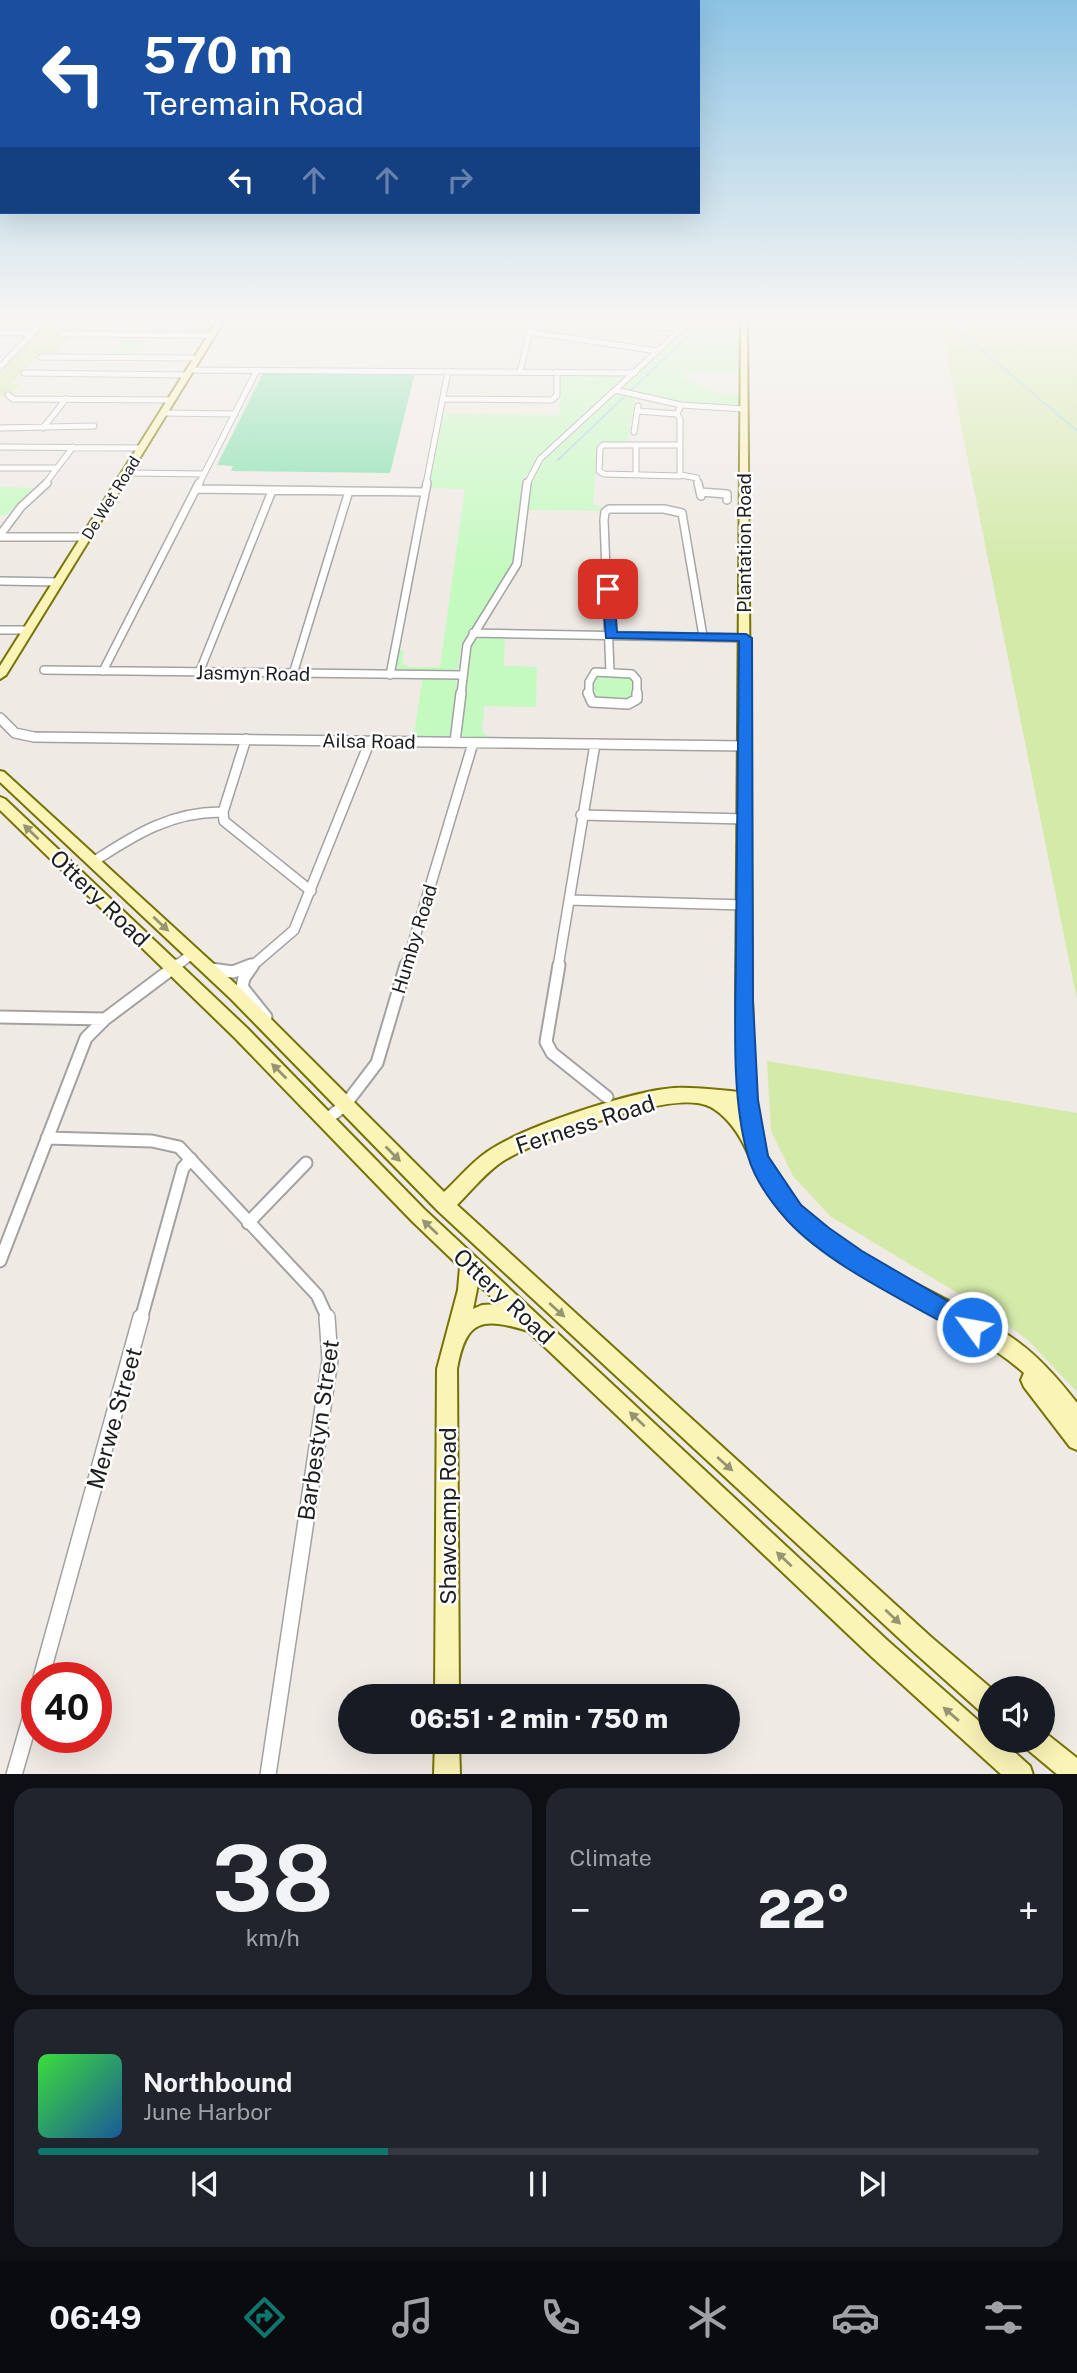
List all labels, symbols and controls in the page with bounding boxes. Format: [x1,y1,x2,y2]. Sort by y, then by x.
text: 570 m [143,26,293,84]
icon: left [28,28,119,119]
text: Teremain Road [143,85,364,122]
icon: left [222,161,260,199]
icon: ahead [295,161,333,199]
icon: ahead [368,161,406,199]
icon: right [441,161,479,199]
street label: De Wet Road [78,453,144,543]
street label: Plantation Road [733,473,755,613]
pin [578,559,638,619]
icon: arrive [589,570,627,608]
street label: Jasmyn Road [196,661,310,685]
street label: Ailsa Road [322,729,416,753]
one-way arrow [22,824,40,840]
street label: Ottery Road [45,844,155,952]
street label: Humby Road [387,882,441,996]
one-way arrow [152,916,170,932]
one-way arrow [271,1063,288,1079]
street label: Ferness Road [512,1089,658,1159]
one-way arrow [384,1145,401,1162]
one-way arrow [422,1219,439,1235]
street label: Ottery Road [448,1243,560,1349]
position arrow [935,1290,1009,1364]
one-way arrow [548,1302,565,1318]
street label: Barbestyn Street [292,1338,344,1522]
street label: Merwe Street [81,1344,147,1492]
one-way arrow [629,1412,646,1428]
street label: Shawcamp Road [434,1427,461,1605]
one-way arrow [716,1456,734,1472]
one-way arrow [775,1551,793,1567]
one-way arrow [884,1609,901,1625]
speed limit sign: 40 [21,1662,112,1753]
map controls [978,1676,1055,1753]
button: sound [978,1676,1055,1753]
text: 06:51 · 2 min · 750 m [410,1703,668,1734]
one-way arrow [942,1706,960,1722]
text: 38 [212,1825,333,1931]
text: Climate [570,1844,652,1871]
text: 22° [758,1879,851,1940]
text: − [570,1888,591,1933]
text: + [1018,1888,1039,1933]
text: km/h [246,1924,300,1951]
text: Northbound [143,2067,292,2098]
text: June Harbor [143,2098,272,2125]
icon: previous [186,2165,224,2203]
icon: pause [519,2165,557,2203]
icon: next [853,2165,891,2203]
icon: directions [240,2293,289,2342]
icon: music [388,2293,437,2342]
icon: phone [536,2293,585,2342]
icon: climate [683,2293,732,2342]
icon: car [831,2293,880,2342]
icon: filters [979,2293,1028,2342]
text: 06:49 [49,2299,142,2336]

